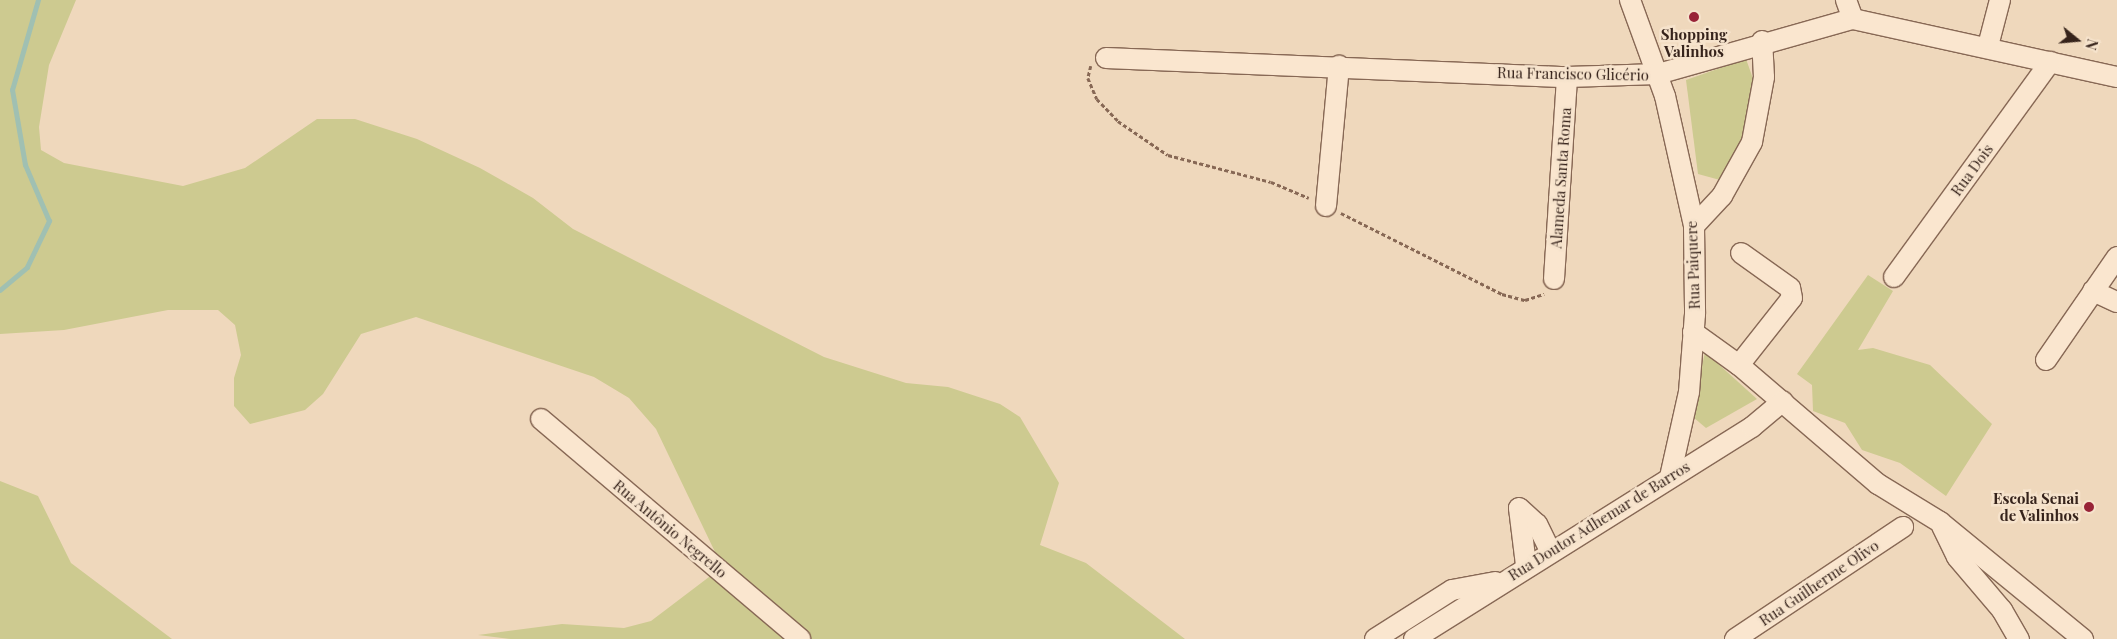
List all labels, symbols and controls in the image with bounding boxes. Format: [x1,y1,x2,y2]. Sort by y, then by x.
marker: Shopping Valinhos [1688,11,1700,23]
north arrow [2052,15,2102,65]
place label: Shopping Valinhos [1661,25,1727,60]
text: N [2081,37,2102,52]
street label: Rua Francisco Glicério [1497,64,1649,84]
street label: Alameda Santa Roma [1547,107,1575,249]
street label: Rua Dois [1947,141,1997,199]
street label: Rua Paiquere [1682,220,1704,310]
street label: Rua Doutor Adhemar de Barros [1504,457,1694,585]
street label: Rua Antônio Negrello [609,476,731,582]
place label: Escola Senai de Valinhos [1993,489,2079,524]
marker: Escola Senai de Valinhos [2083,501,2095,513]
street label: Rua Guilherme Olivo [1756,536,1882,630]

